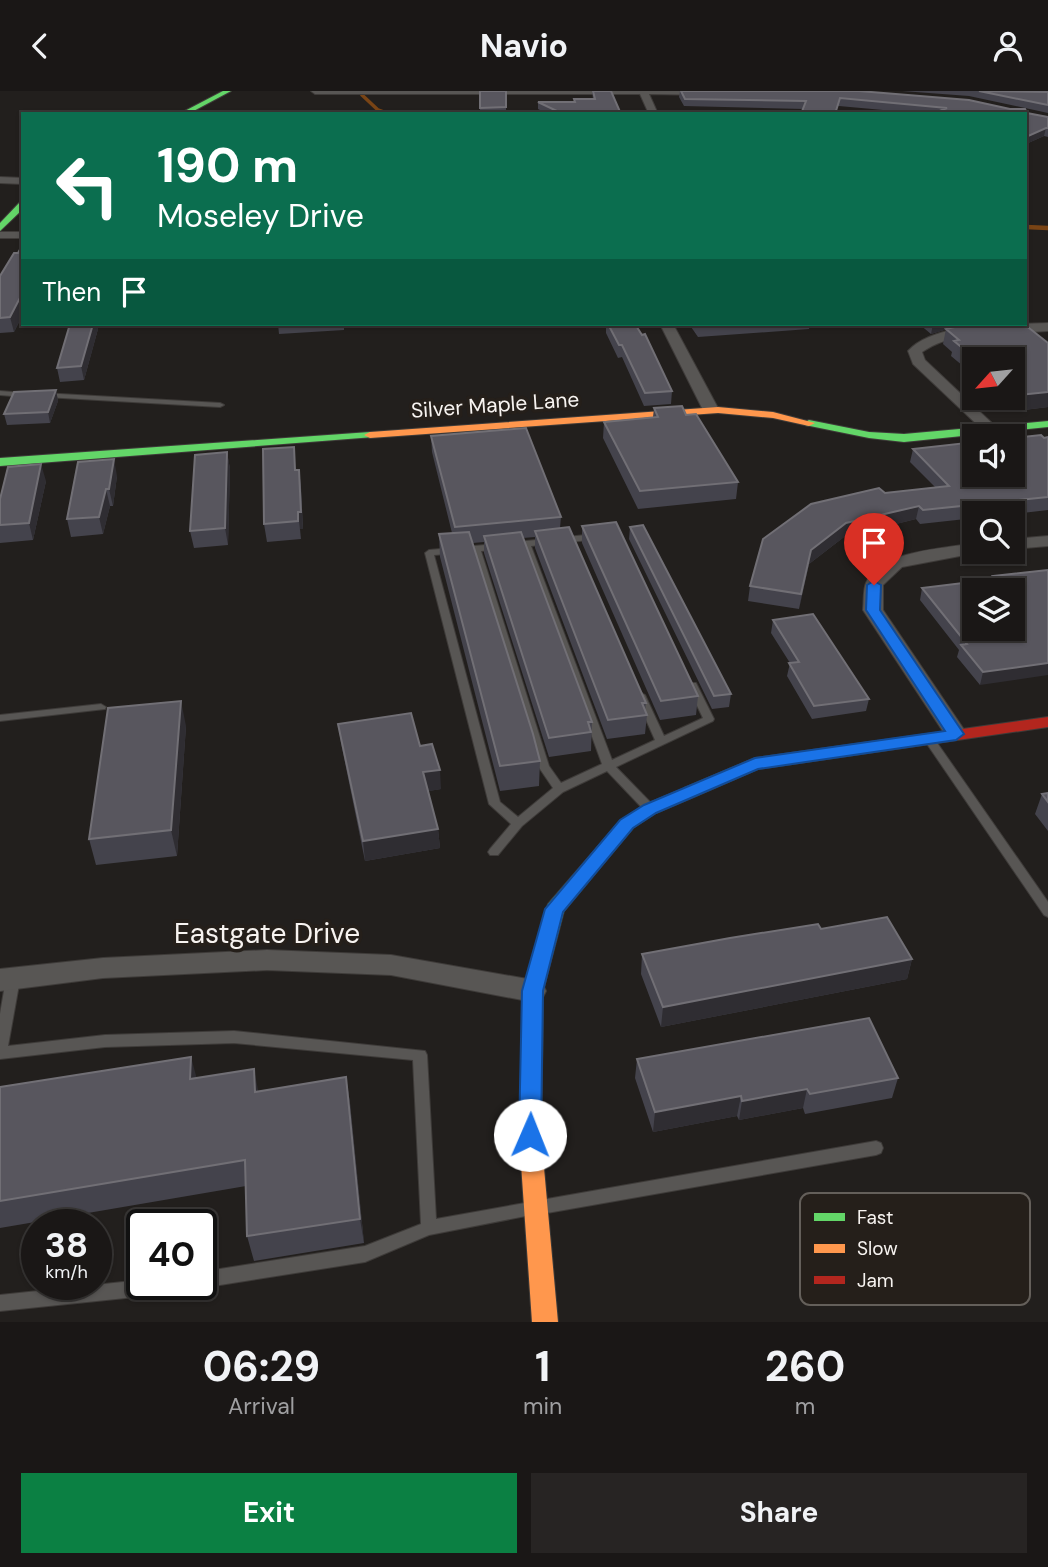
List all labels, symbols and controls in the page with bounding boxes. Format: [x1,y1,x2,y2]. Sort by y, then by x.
text: Navio [480,25,568,67]
icon: back [21,27,59,65]
icon: person [989,27,1027,65]
text: 190 m [157,133,298,197]
icon: left [42,140,133,231]
text: Moseley Drive [157,195,364,237]
icon: arrive [115,273,153,311]
text: Then [42,275,101,309]
north arrow [962,347,1026,409]
map controls [962,347,1025,641]
street label: Silver Maple Lane [410,385,580,425]
button: sound [962,424,1025,487]
button: search [962,501,1025,564]
pin [844,513,904,585]
icon: arrive [855,524,893,562]
button: layers [962,578,1025,641]
street label: Eastgate Drive [174,915,360,952]
position arrow [493,1098,567,1172]
legend [800,1193,1030,1305]
text: Fast [857,1205,893,1230]
speed limit sign: 40 [126,1209,217,1300]
text: 38 [45,1222,88,1268]
text: Slow [857,1236,898,1261]
text: km/h [45,1260,88,1284]
text: Jam [857,1268,894,1293]
text: 06:29 [203,1339,320,1394]
text: 1 [535,1339,550,1394]
text: 260 [765,1339,845,1394]
text: Arrival [228,1391,295,1421]
text: min [523,1391,562,1421]
text: m [795,1391,815,1421]
button: Exit [21,1473,517,1553]
button: Share [531,1473,1027,1553]

